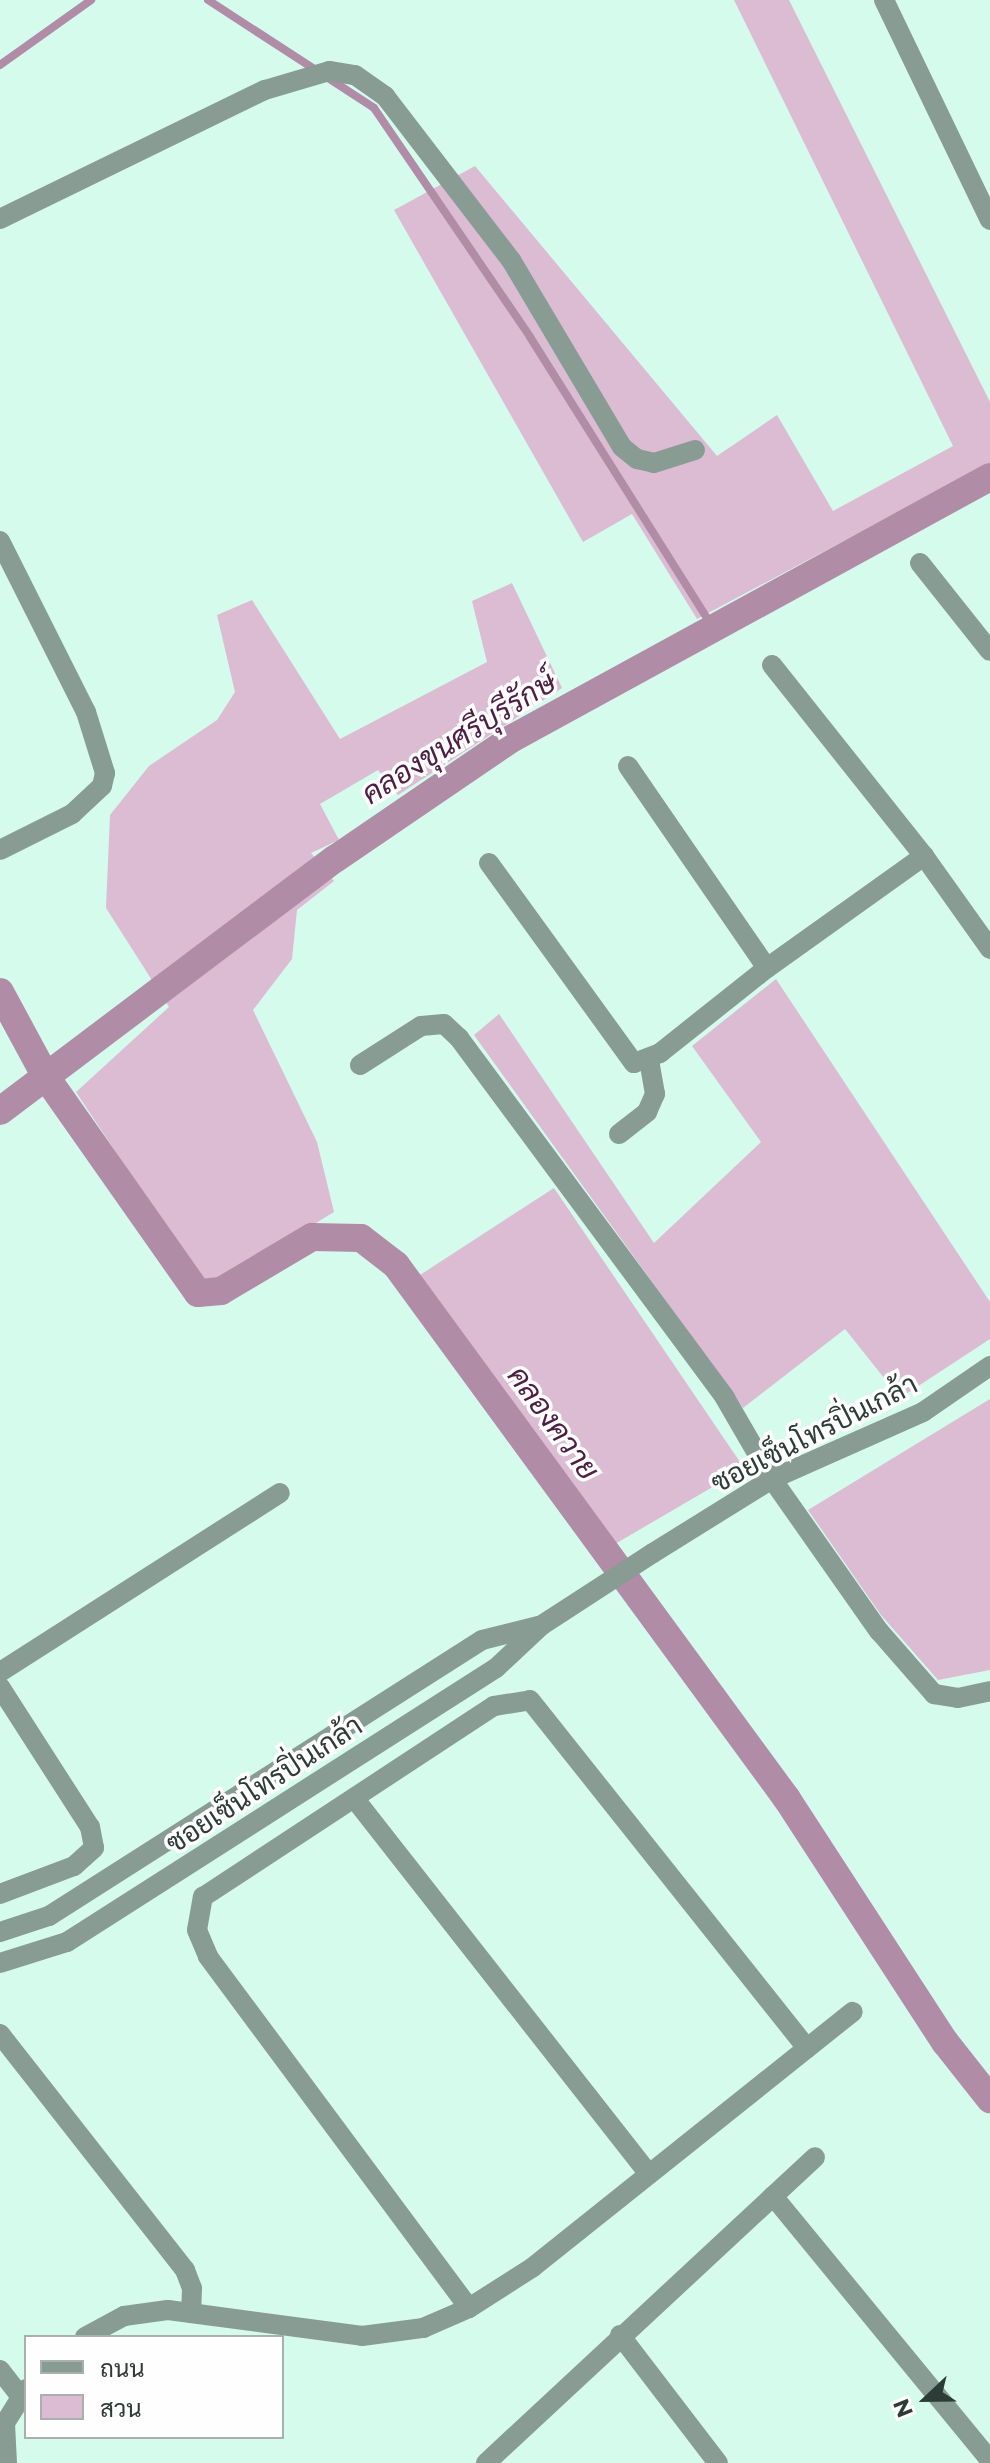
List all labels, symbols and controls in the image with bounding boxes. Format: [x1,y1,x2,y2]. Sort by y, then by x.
water label: คลองขุนศรีบุรีรักษ์ [355,664,563,812]
water label: คลองควาย [500,1359,606,1487]
street label: ซอยเซ็นโทรปิ่นเกล้า [705,1367,923,1499]
street label: ซอยเซ็นโทรปิ่นเกล้า [160,1708,368,1860]
legend [24,2335,284,2439]
text: ถนน [100,2354,145,2383]
north arrow [886,2359,966,2439]
text: สวน [100,2394,142,2423]
text: N [887,2395,919,2421]

